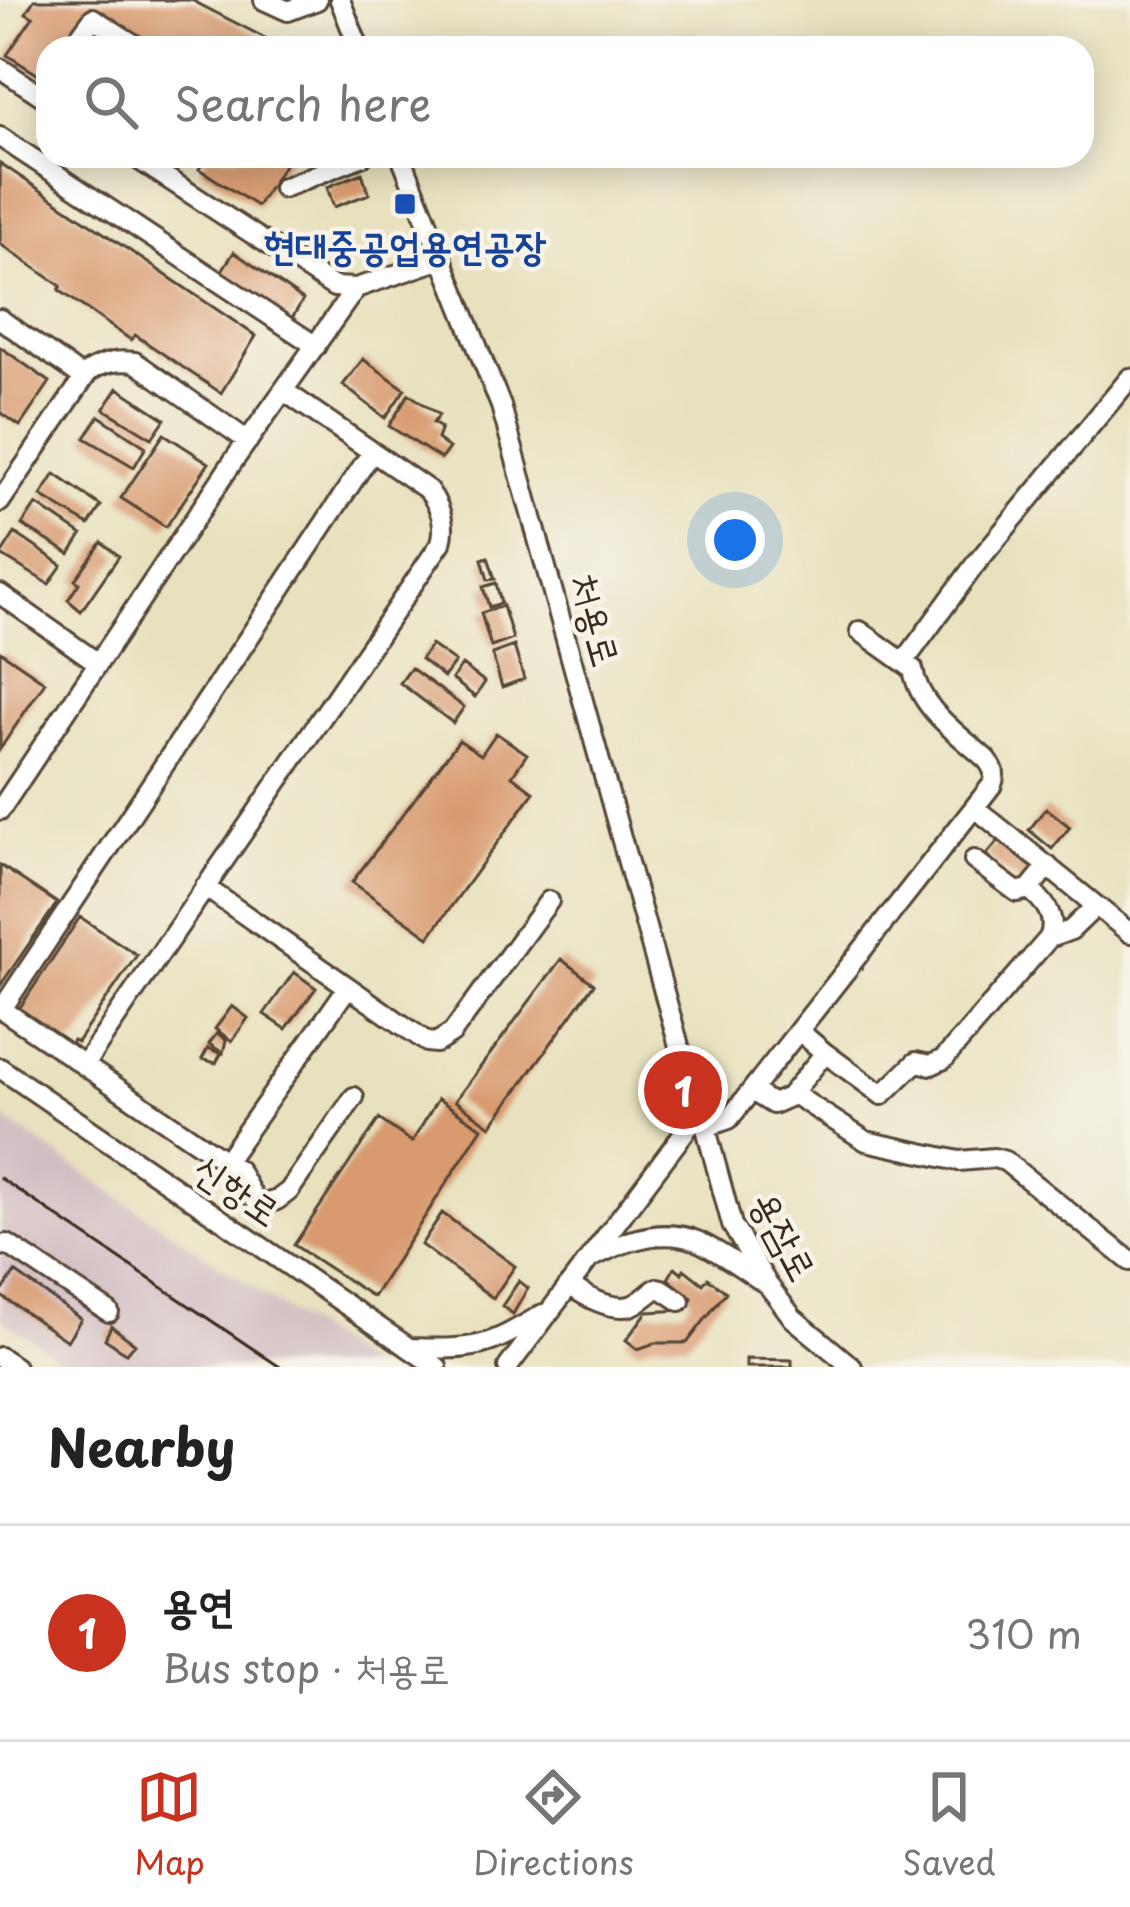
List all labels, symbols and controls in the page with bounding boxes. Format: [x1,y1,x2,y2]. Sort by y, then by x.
search box [36,36,1094,168]
text: Search here [174,68,431,136]
icon: search [78,69,144,135]
marker: 현대중공업용연공장 [392,191,418,217]
place label: 현대중공업용연공장 [264,214,547,273]
your location [705,510,765,570]
street label: 처용로 [556,566,639,673]
pin: 1 [644,1045,722,1135]
street label: 신항로 [183,1137,294,1239]
street label: 용잠로 [738,1179,834,1290]
text: Nearby [48,1407,235,1484]
text: 용연 [162,1569,234,1637]
text: 1 [78,1603,96,1662]
text: 310 m [965,1603,1082,1662]
text: Bus stop · 처용로 [162,1637,450,1696]
tab: Map [134,1764,205,1886]
tab: Directions [473,1764,634,1886]
tab: Saved [902,1764,996,1886]

